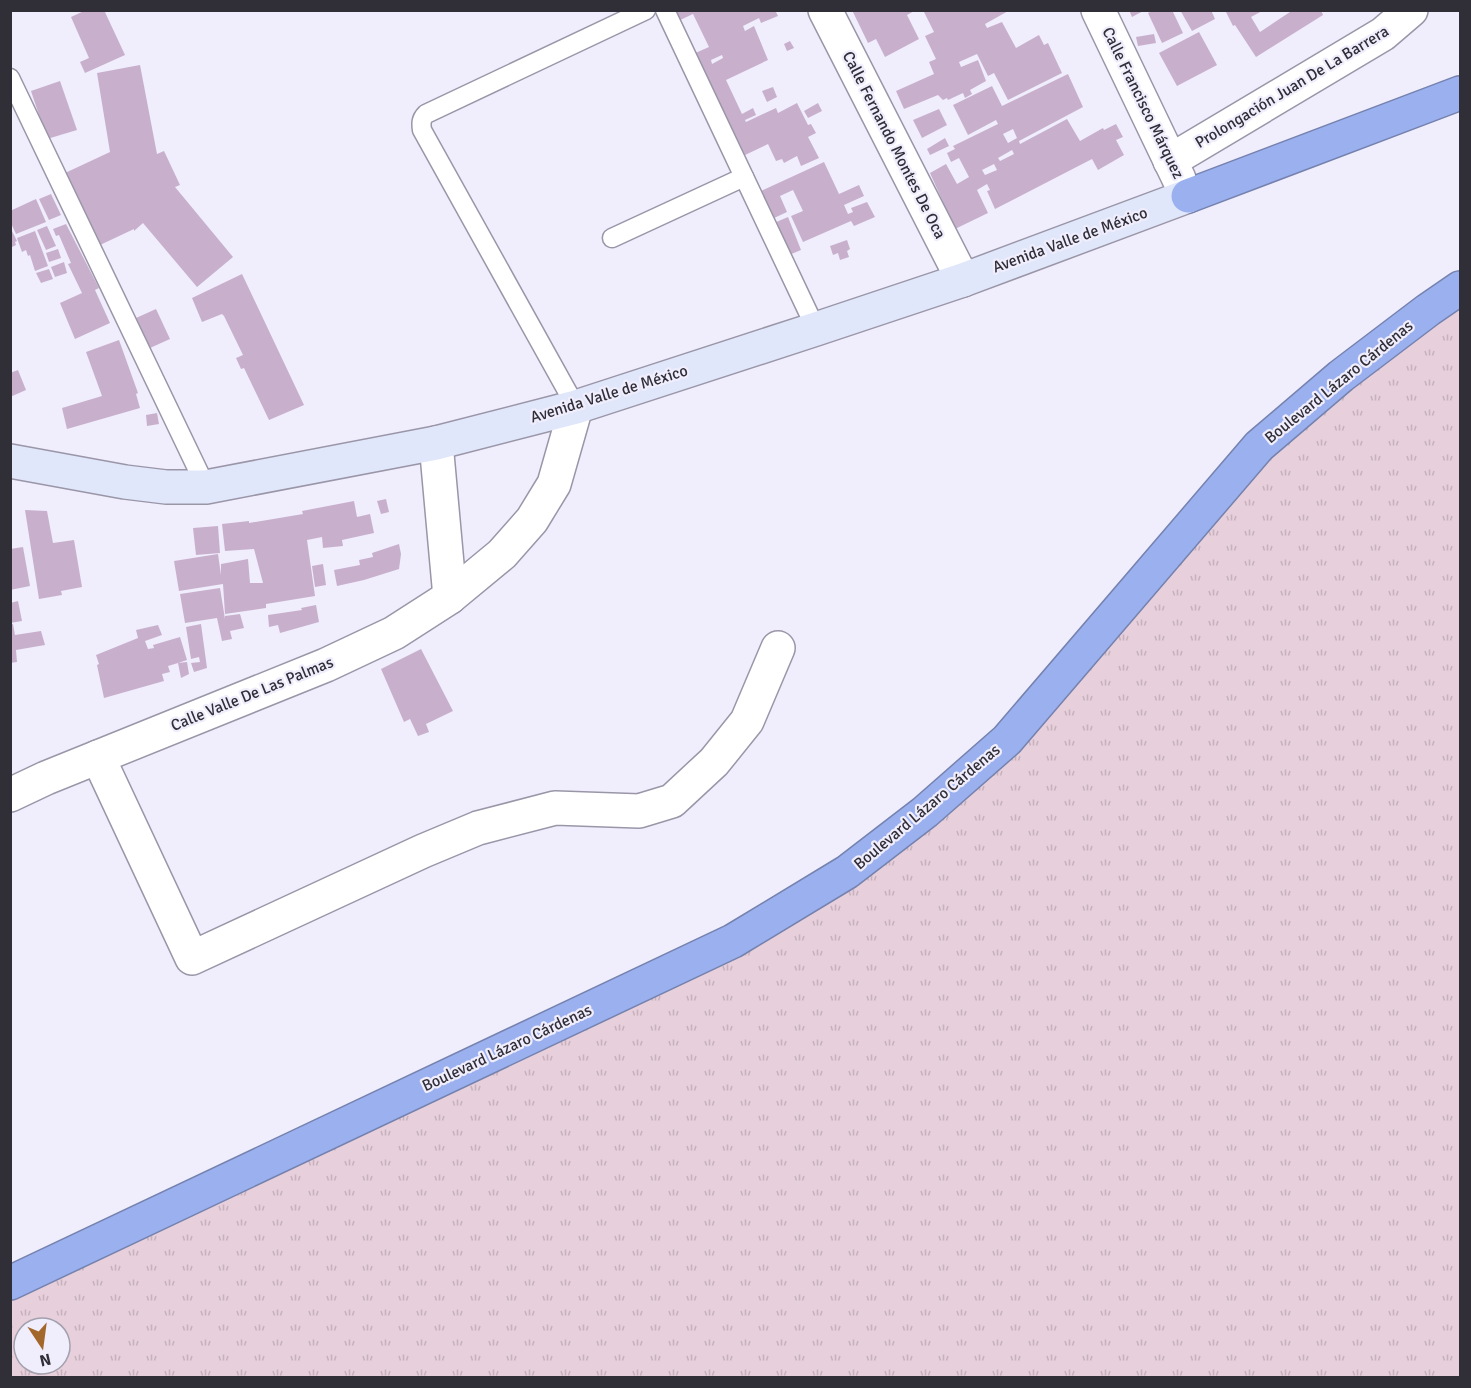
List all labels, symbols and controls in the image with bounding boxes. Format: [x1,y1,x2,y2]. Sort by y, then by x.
street label: Prolongación Juan De La Barrera [1191,21,1393,153]
street label: Calle Francisco Márquez [1098,24,1188,182]
street label: Calle Fernando Montes De Oca [838,48,950,242]
street label: Avenida Valle de México [990,203,1150,277]
street label: Boulevard Lázaro Cárdenas [1261,316,1417,448]
street label: Avenida Valle de México [528,361,690,427]
street label: Calle Valle De Las Palmas [168,652,336,736]
street label: Boulevard Lázaro Cárdenas [850,740,1004,874]
street label: Boulevard Lázaro Cárdenas [419,1000,595,1096]
north arrow [12,1316,72,1376]
text: N [37,1349,53,1371]

